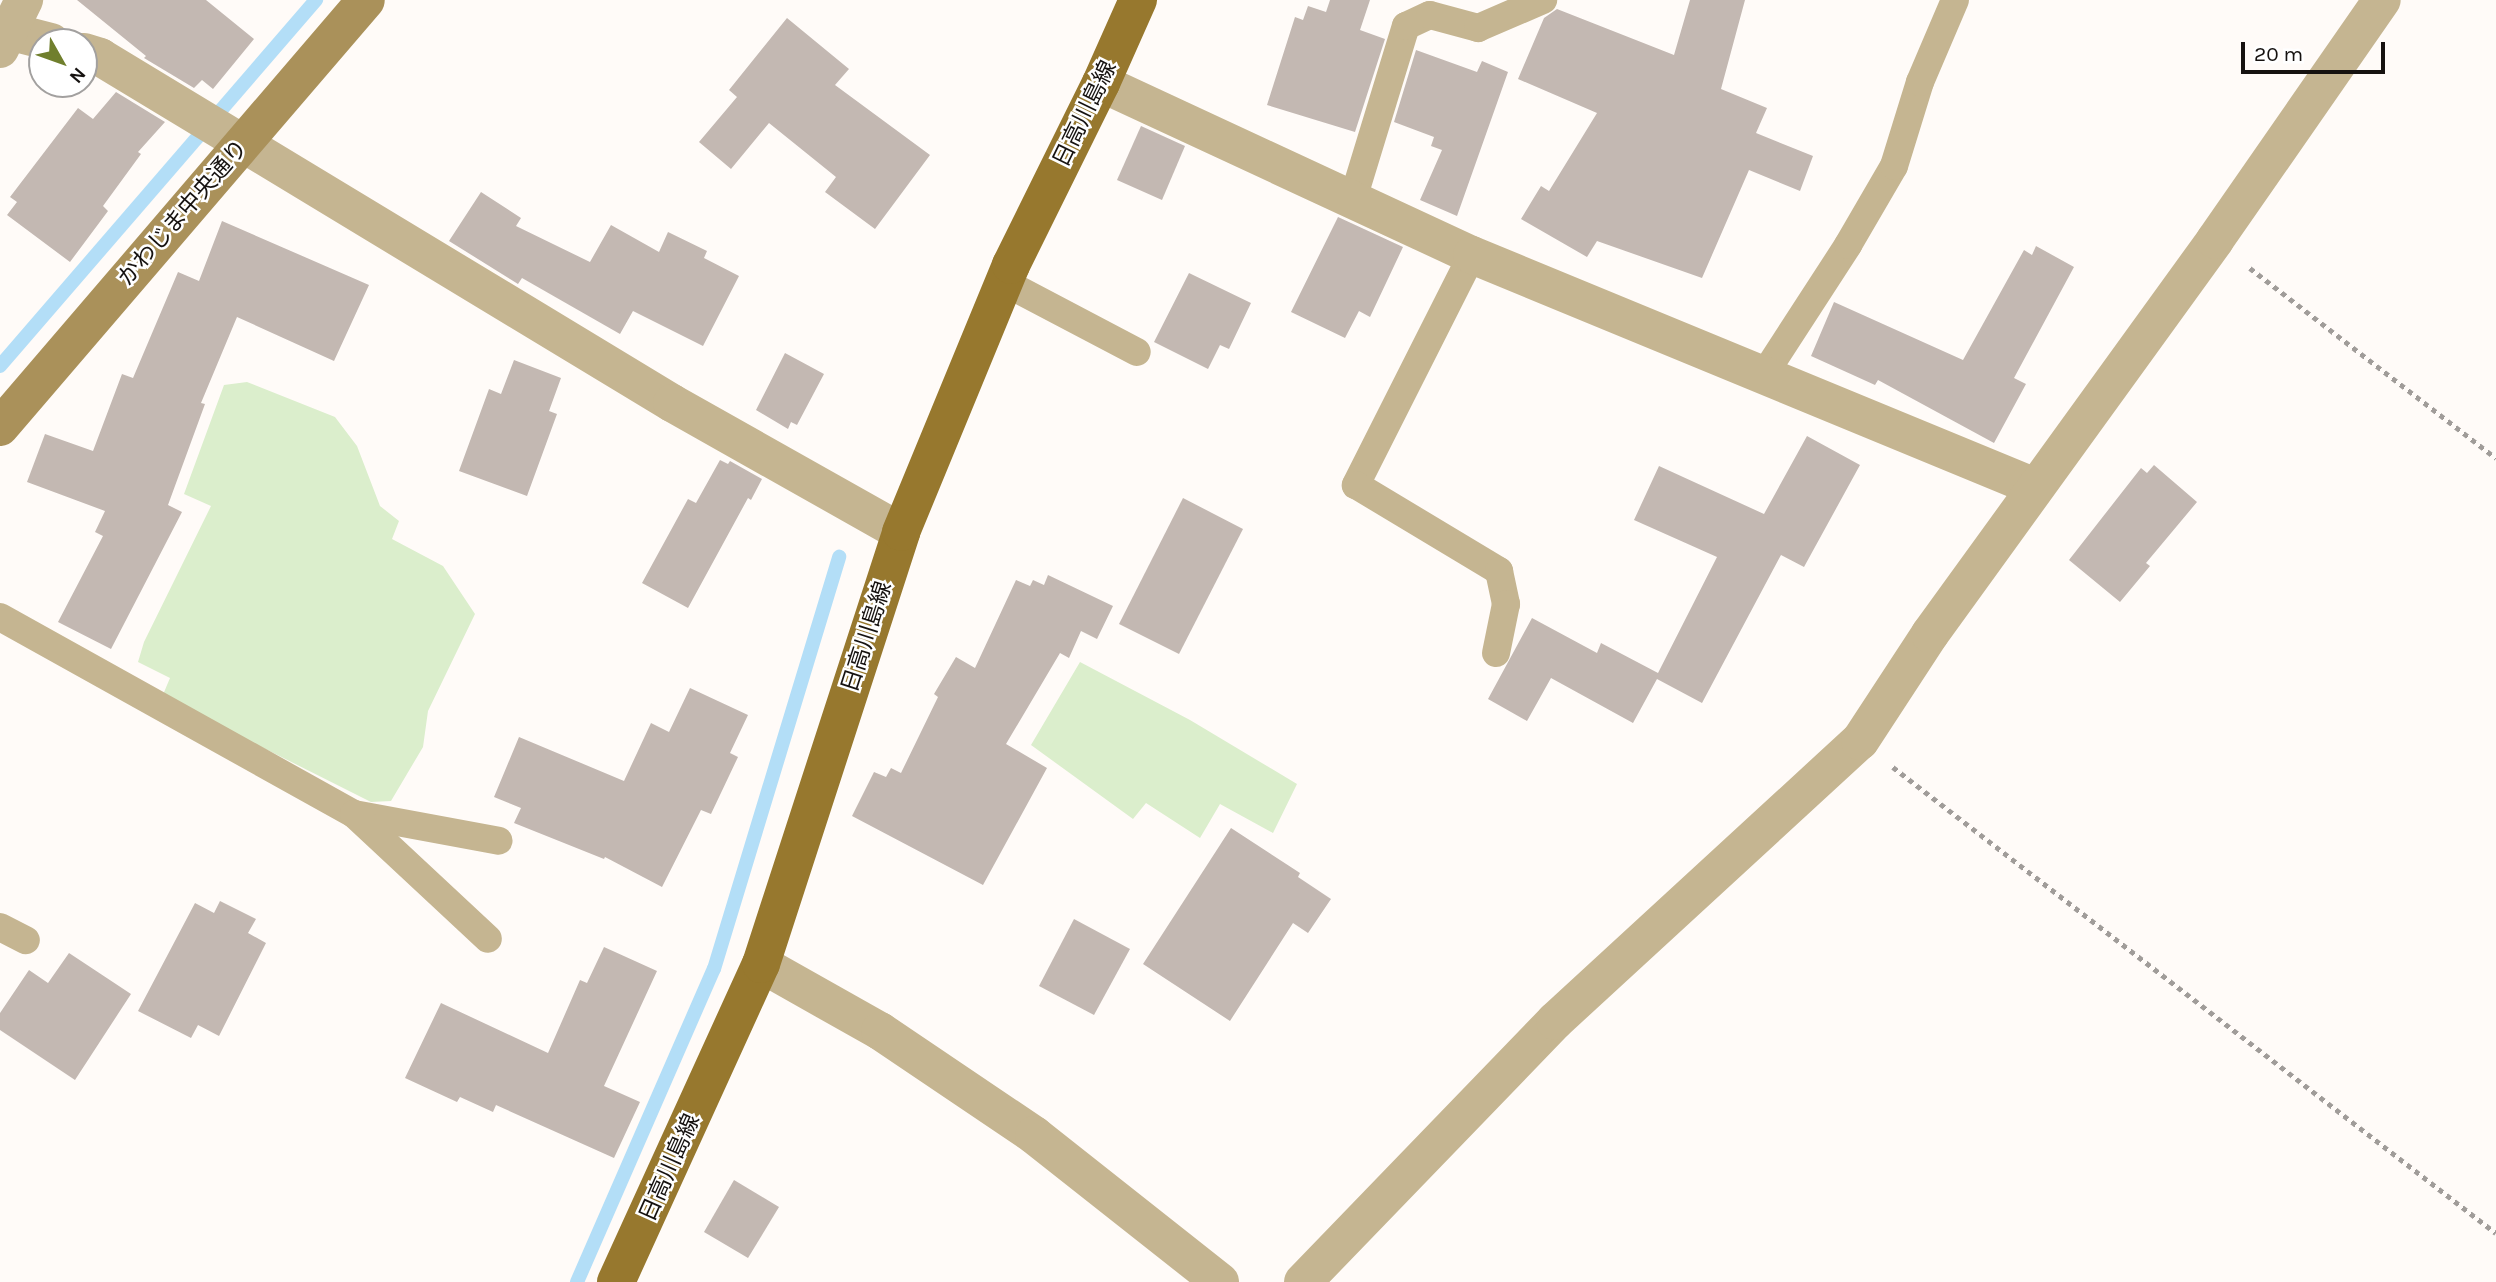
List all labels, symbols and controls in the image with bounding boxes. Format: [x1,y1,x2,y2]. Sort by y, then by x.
north arrow [28,28,98,98]
scale bar [2244,28,2388,72]
text: 20 m [2254,42,2303,66]
street label: 日高川島線 [1047,56,1123,172]
text: N [65,63,90,88]
street label: かわじま中央通り [112,135,254,291]
street label: 日高川島線 [836,578,898,696]
street label: 日高川島線 [634,1110,706,1226]

